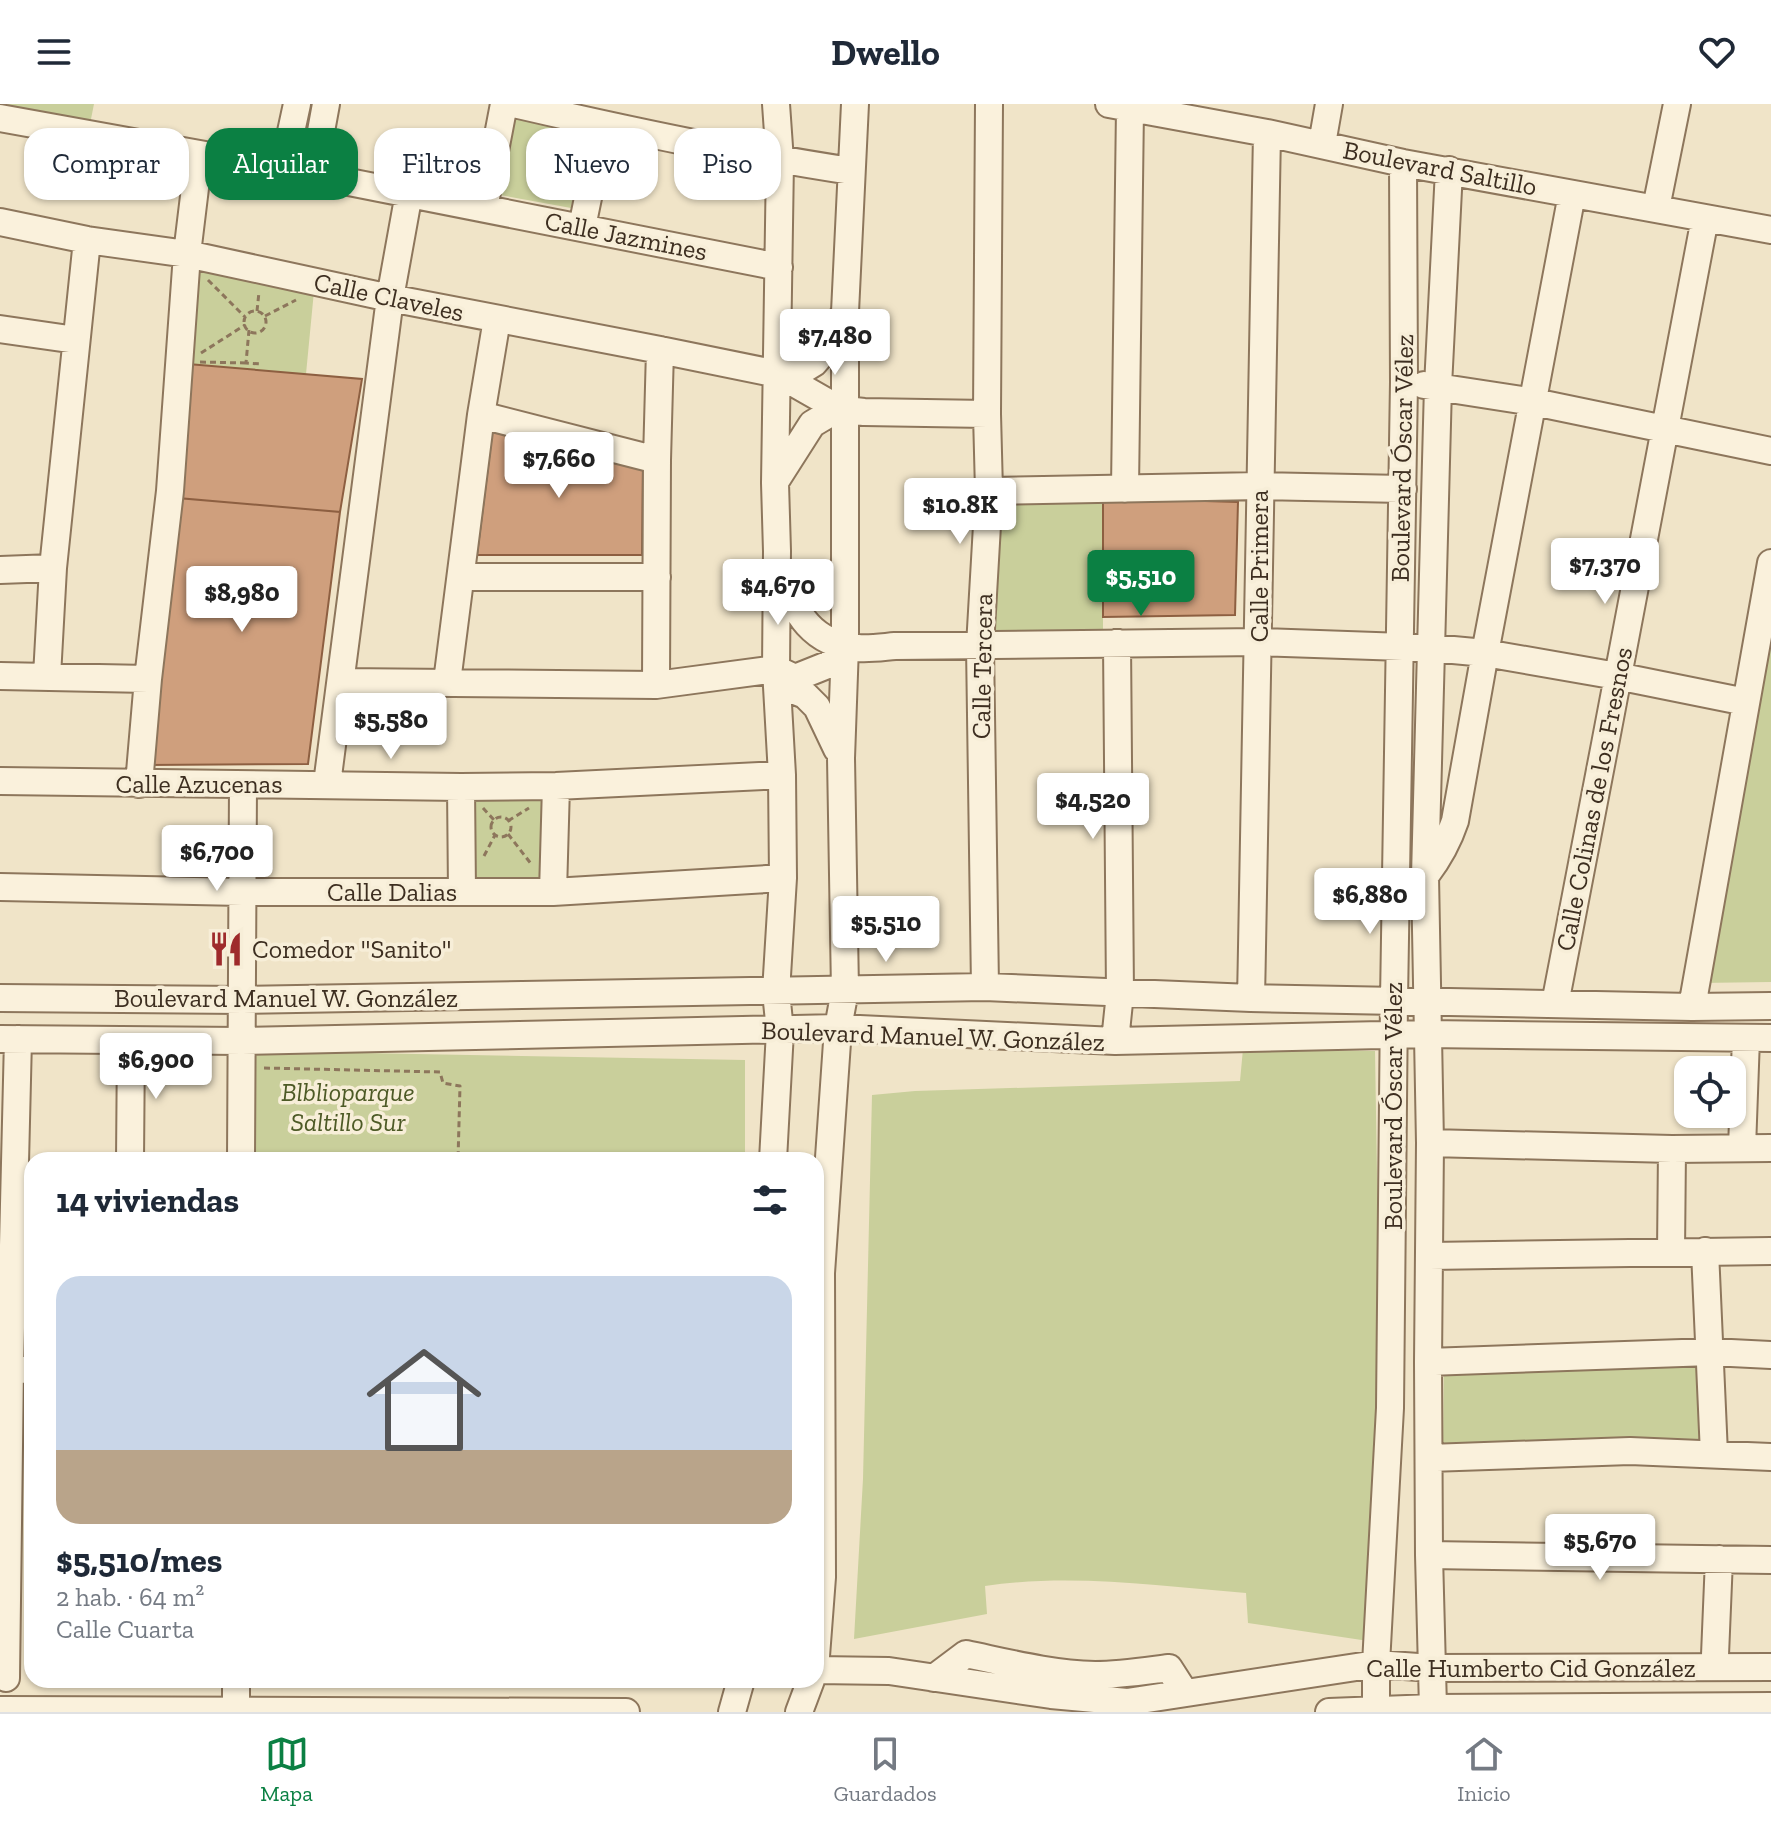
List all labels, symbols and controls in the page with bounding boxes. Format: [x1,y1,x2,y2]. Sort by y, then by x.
icon: menu [32,30,76,74]
icon: heart [1695,30,1739,74]
text: Dwello [831,31,940,74]
chip: Comprar [24,128,189,200]
chip: Alquilar [205,128,358,200]
chip: Filtros [374,128,510,200]
chip: Nuevo [526,128,658,200]
chip: Piso [674,128,781,200]
street label: Boulevard Saltillo [1340,134,1540,202]
street label: Calle Jazmines [542,205,710,267]
street label: Calle Claveles [311,265,467,329]
pin: $7,480 [770,309,900,377]
text: $7,480 [798,319,872,351]
street label: Boulevard Óscar Vélez [1384,334,1420,582]
pin: $7,660 [494,432,624,500]
text: $7,660 [523,442,595,474]
pin: $10.8K [895,478,1025,546]
text: $10.8K [922,488,998,520]
street label: Calle Primera [1243,489,1275,642]
pin: $7,370 [1540,538,1670,606]
text: $7,370 [1569,548,1641,580]
pin: $5,510 [1076,550,1206,618]
pin: $4,670 [713,559,843,627]
text: $5,510 [1105,560,1177,592]
pin: $8,980 [177,566,307,634]
text: $4,670 [741,569,815,601]
text: $8,980 [204,576,280,608]
street label: Calle Tercera [965,592,999,739]
street label: Calle Colinas de los Fresnos [1549,644,1639,954]
pin: $5,580 [326,693,456,761]
text: $5,580 [354,703,428,735]
street label: Calle Azucenas [115,768,283,800]
pin: $4,520 [1028,773,1158,841]
text: $4,520 [1055,783,1131,815]
pin: $6,700 [152,825,282,893]
text: $6,700 [180,835,254,867]
pin: $6,880 [1305,868,1435,936]
street label: Calle Dalias [327,876,457,908]
text: $6,880 [1332,878,1408,910]
pin: $5,510 [821,896,951,964]
text: $5,510 [850,906,922,938]
restaurant icon: Comedor "Sanito" [207,930,245,968]
place label: Comedor "Sanito" [252,933,451,965]
street label: Boulevard Manuel W. González [114,982,458,1014]
street label: Boulevard Óscar Vélez [1377,982,1409,1230]
street label: Boulevard Manuel W. González [760,1014,1106,1058]
pin: $6,900 [91,1033,221,1101]
text: $6,900 [118,1043,194,1075]
map controls [1674,1056,1746,1128]
button: locate [1674,1056,1746,1128]
park label: Blblioparque Saltillo Sur [281,1076,415,1138]
icon: filters [748,1178,792,1222]
text: 14 viviendas [56,1180,239,1221]
icon: home [352,1328,496,1472]
pin: $5,670 [1535,1514,1665,1582]
text: $5,670 [1563,1524,1637,1556]
text: $5,510/mes [56,1540,222,1581]
text: 2 hab. · 64 m² [56,1581,204,1613]
text: Calle Cuarta [56,1613,194,1645]
street label: Calle Humberto Cid González [1366,1652,1696,1684]
tab: Mapa [260,1732,313,1807]
tab: Guardados [833,1732,937,1807]
tab: Inicio [1457,1732,1511,1807]

